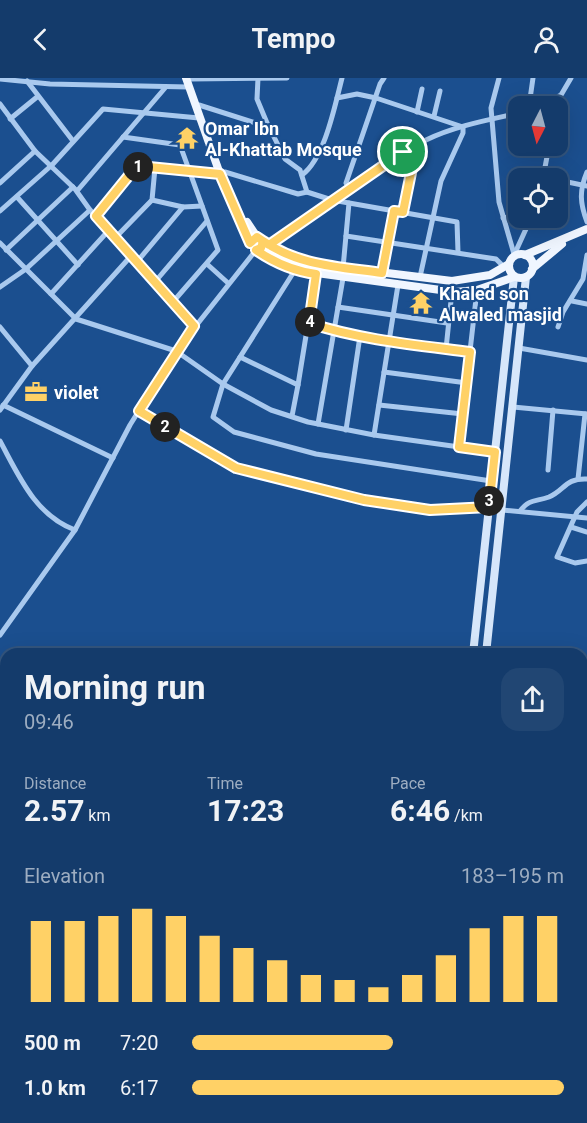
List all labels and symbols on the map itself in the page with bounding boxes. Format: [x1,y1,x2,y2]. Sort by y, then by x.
north arrow [508,96,568,156]
place label: Omar Ibn Al-Khattab Mosque [205,118,362,160]
temple icon: Omar Ibn Al-Khattab Mosque [174,125,200,151]
pin [377,126,428,177]
pin: 1 [123,152,153,182]
place label: Khaled son Alwaled masjid [439,283,562,325]
temple icon: Khaled son Alwaled masjid [408,290,434,316]
pin: 4 [295,307,325,337]
office icon: violet [23,379,49,405]
place label: violet [54,382,99,403]
pin: 2 [150,412,180,442]
pin: 3 [474,486,504,516]

